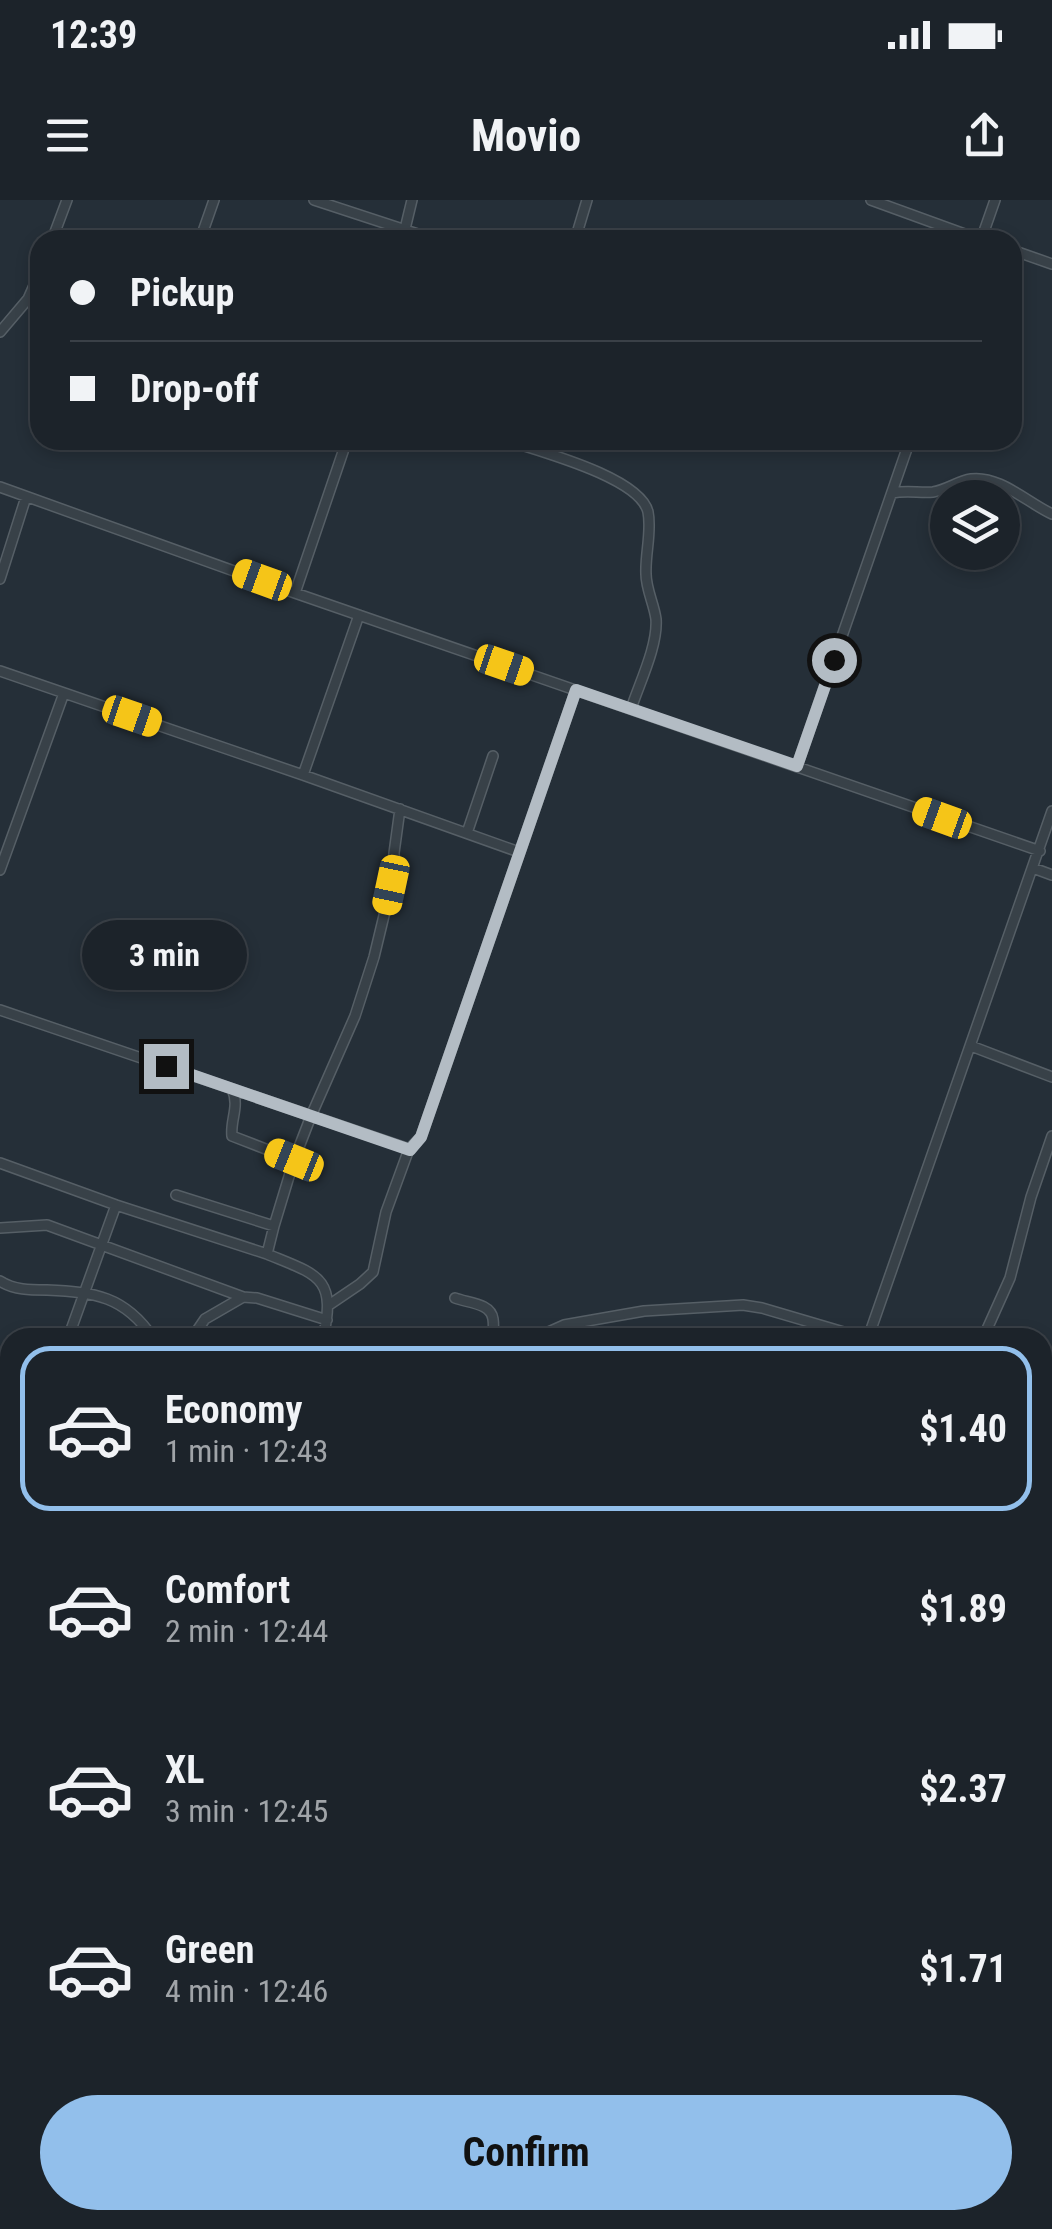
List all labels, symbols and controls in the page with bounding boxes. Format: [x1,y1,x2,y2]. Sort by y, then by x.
text: 12:39 [50,13,137,57]
icon: menu [40,108,95,163]
icon: share [957,108,1012,163]
text: Movio [471,109,581,162]
text: Pickup [130,271,234,315]
text: Drop-off [130,367,259,411]
map controls [930,480,1020,570]
button: layers [930,480,1020,570]
car [229,556,295,604]
route start [812,638,857,683]
car [471,641,537,689]
car [99,692,165,740]
car [909,794,975,842]
car [370,853,412,917]
callout: 3 min [84,921,248,991]
text: 3 min [129,936,200,974]
route end [144,1044,189,1089]
car [261,1135,327,1185]
icon: car [45,1384,135,1474]
text: Economy [165,1388,302,1432]
text: $1.40 [919,1407,1007,1451]
text: 1 min · 12:43 [165,1432,328,1470]
icon: car [45,1564,135,1654]
text: Comfort [165,1568,290,1612]
text: $1.89 [919,1587,1007,1631]
text: 2 min · 12:44 [165,1612,328,1650]
icon: car [45,1744,135,1834]
text: XL [165,1748,204,1792]
text: $2.37 [919,1767,1007,1811]
text: 3 min · 12:45 [165,1792,328,1830]
icon: car [45,1924,135,2014]
text: Green [165,1928,255,1972]
text: $1.71 [919,1947,1007,1991]
text: 4 min · 12:46 [165,1972,328,2010]
button: Confirm [40,2095,1012,2210]

